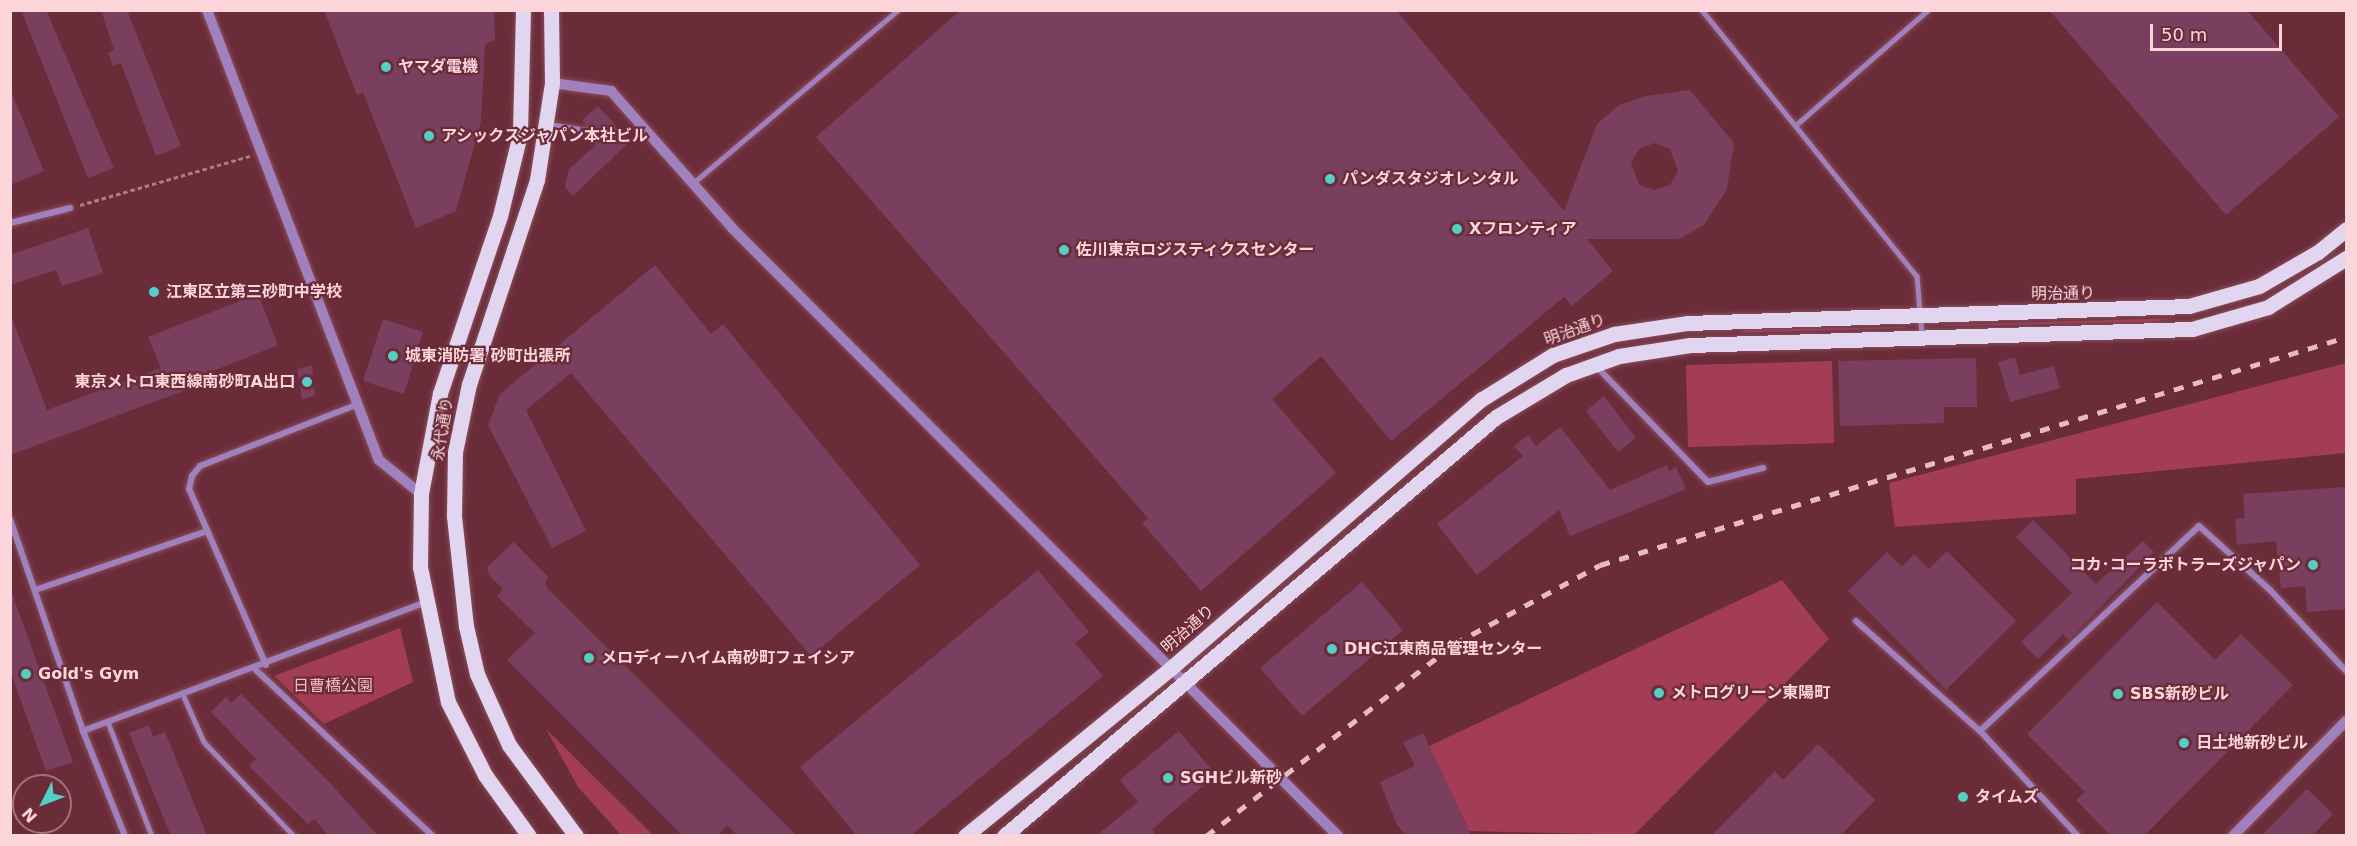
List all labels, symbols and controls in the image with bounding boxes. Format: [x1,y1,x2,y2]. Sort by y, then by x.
scale bar [2153,12,2285,50]
text: 50 m [2161,24,2207,45]
place label: ヤマダ電機 [398,57,478,77]
marker: ヤマダ電機 [379,60,393,74]
place label: アシックスジャパン本社ビル [441,126,649,146]
marker: アシックスジャパン本社ビル [422,129,436,143]
place label: パンダスタジオレンタル [1342,169,1518,189]
marker: パンダスタジオレンタル [1323,172,1337,186]
place label: Xフロンティア [1469,219,1577,239]
marker: Xフロンティア [1450,222,1464,236]
place label: 佐川東京ロジスティクスセンター [1076,240,1316,260]
marker: 佐川東京ロジスティクスセンター [1057,243,1071,257]
place label: 江東区立第三砂町中学校 [166,282,342,302]
street label: 明治通り [2031,284,2095,304]
marker: 江東区立第三砂町中学校 [147,285,161,299]
street label: 明治通り [1542,310,1608,350]
place label: 城東消防署 砂町出張所 [405,346,571,366]
marker: 城東消防署 砂町出張所 [386,349,400,363]
place label: 東京メトロ東西線南砂町A出口 [75,372,295,392]
marker: 東京メトロ東西線南砂町A出口 [300,375,314,389]
street label: 永代通り [429,396,457,462]
place label: コカ･コーラボトラーズジャパン [2069,555,2301,575]
marker: コカ･コーラボトラーズジャパン [2306,558,2320,572]
street label: 明治通り [1158,601,1218,657]
place label: DHC江東商品管理センター [1344,639,1542,659]
marker: DHC江東商品管理センター [1325,642,1339,656]
place label: メロディーハイム南砂町フェイシア [601,648,857,668]
marker: メロディーハイム南砂町フェイシア [582,651,596,665]
place label: Gold's Gym [38,664,139,684]
marker: Gold's Gym [19,667,33,681]
park label: 日曹橋公園 [293,676,373,696]
place label: メトログリーン東陽町 [1671,683,1831,703]
place label: SBS新砂ビル [2130,684,2229,704]
marker: メトログリーン東陽町 [1652,686,1666,700]
marker: SBS新砂ビル [2111,687,2125,701]
place label: 日土地新砂ビル [2196,733,2308,753]
marker: 日土地新砂ビル [2177,736,2191,750]
place label: SGHビル新砂 [1180,768,1282,788]
marker: SGHビル新砂 [1161,771,1175,785]
north arrow [12,774,72,834]
place label: タイムズ [1975,787,2039,807]
marker: タイムズ [1956,790,1970,804]
text: N [18,804,41,826]

